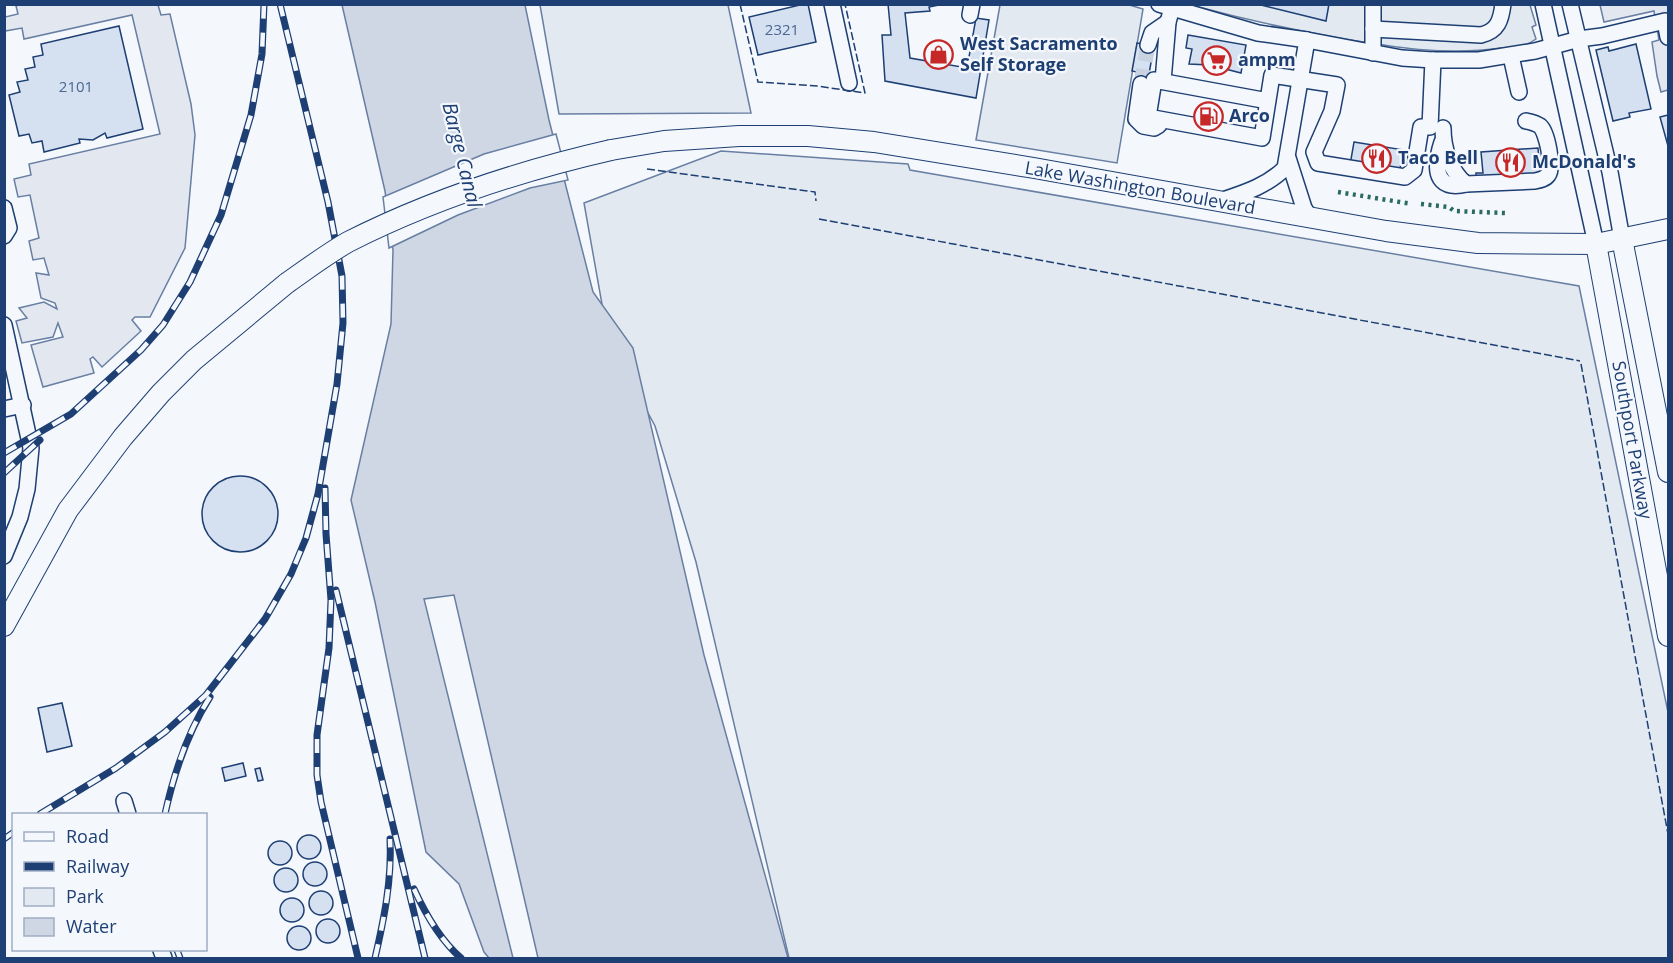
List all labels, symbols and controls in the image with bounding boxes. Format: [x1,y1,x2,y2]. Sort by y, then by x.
house number: 2321 [765,19,799,39]
place label: West Sacramento Self Storage [960,31,1118,76]
shop icon: West Sacramento Self Storage [923,38,955,70]
supermarket icon: ampm [1201,44,1233,76]
place label: ampm [1238,47,1296,71]
house number: 2101 [59,76,93,96]
water label: Barge Canal [436,99,489,211]
fuel station icon: Arco [1192,100,1224,132]
place label: Arco [1229,103,1270,127]
restaurant icon: Taco Bell [1361,142,1393,174]
place label: Taco Bell [1398,145,1478,169]
restaurant icon: McDonald's [1495,146,1527,178]
place label: McDonald's [1532,149,1636,173]
street label: Lake Washington Boulevard [1023,155,1257,219]
street label: Southport Parkway [1607,359,1659,522]
legend [12,813,207,951]
text: Road [66,824,109,848]
text: Railway [66,854,130,878]
text: Park [66,884,104,908]
text: Water [66,914,117,938]

